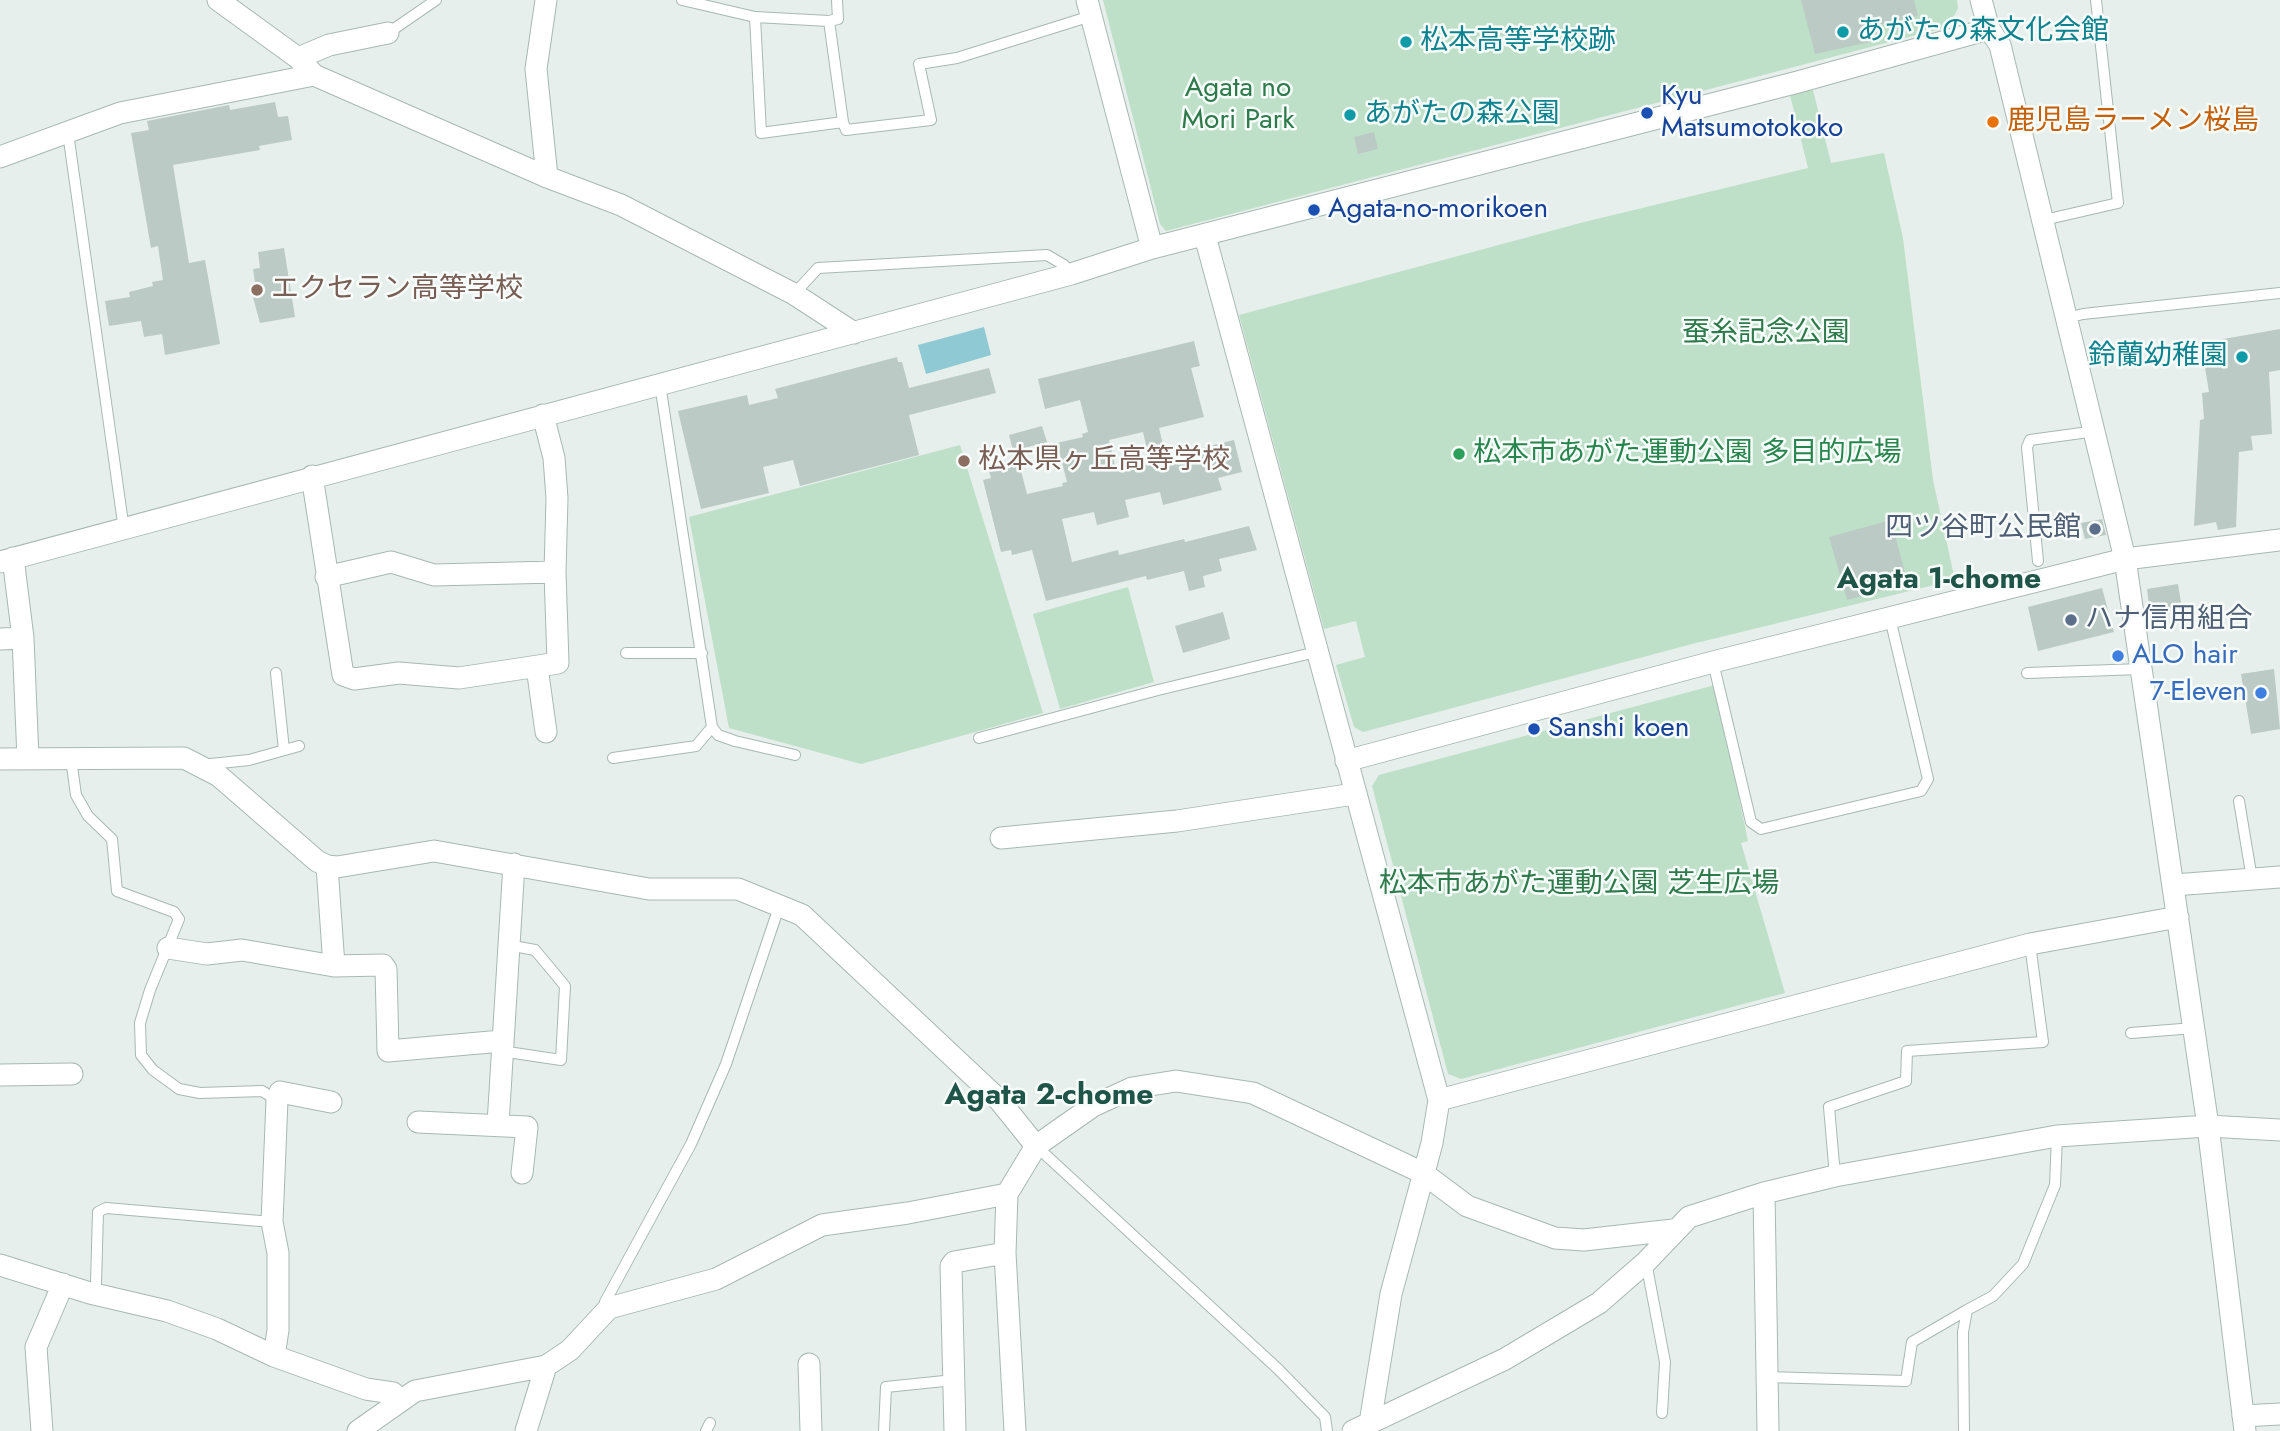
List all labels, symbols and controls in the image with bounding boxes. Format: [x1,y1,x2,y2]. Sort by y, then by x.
place label: あがたの森文化会館 [1857,15,2109,49]
marker: あがたの森文化会館 [1835,24,1851,40]
place label: 松本高等学校跡 [1420,25,1616,59]
marker: 松本高等学校跡 [1398,34,1414,50]
park label: Agata no Mori Park [1181,72,1295,138]
place label: Kyu Matsumotokoko [1661,80,1843,146]
place label: あがたの森公園 [1364,98,1560,132]
marker: Kyu Matsumotokoko [1639,105,1655,121]
place label: 鹿児島ラーメン桜島 [2007,105,2259,139]
marker: あがたの森公園 [1342,107,1358,123]
marker: 鹿児島ラーメン桜島 [1985,114,2001,130]
place label: Agata-no-morikoen [1328,193,1548,227]
marker: Agata-no-morikoen [1306,202,1322,218]
place label: エクセラン高等学校 [271,273,523,307]
marker: エクセラン高等学校 [249,282,265,298]
park label: 蚕糸記念公園 [1682,317,1850,351]
place label: 鈴蘭幼稚園 [2088,340,2228,374]
marker: 鈴蘭幼稚園 [2234,349,2250,365]
place label: 松本市あがた運動公園 多目的広場 [1473,437,1901,471]
place label: 松本県ヶ丘高等学校 [978,444,1230,478]
marker: 松本市あがた運動公園 多目的広場 [1451,446,1467,462]
marker: 松本県ヶ丘高等学校 [956,453,972,469]
place label: 四ツ谷町公民館 [1885,512,2081,546]
marker: 四ツ谷町公民館 [2087,521,2103,537]
district label: Agata 1-chome [1837,563,2041,599]
place label: ハナ信用組合 [2085,603,2253,637]
marker: ハナ信用組合 [2063,612,2079,628]
place label: ALO hair [2132,639,2238,673]
marker: ALO hair [2110,648,2126,664]
place label: 7-Eleven [2150,676,2247,710]
marker: 7-Eleven [2253,685,2269,701]
place label: Sanshi koen [1548,712,1689,746]
marker: Sanshi koen [1526,721,1542,737]
park label: 松本市あがた運動公園 芝生広場 [1379,868,1779,902]
district label: Agata 2-chome [945,1079,1153,1115]

